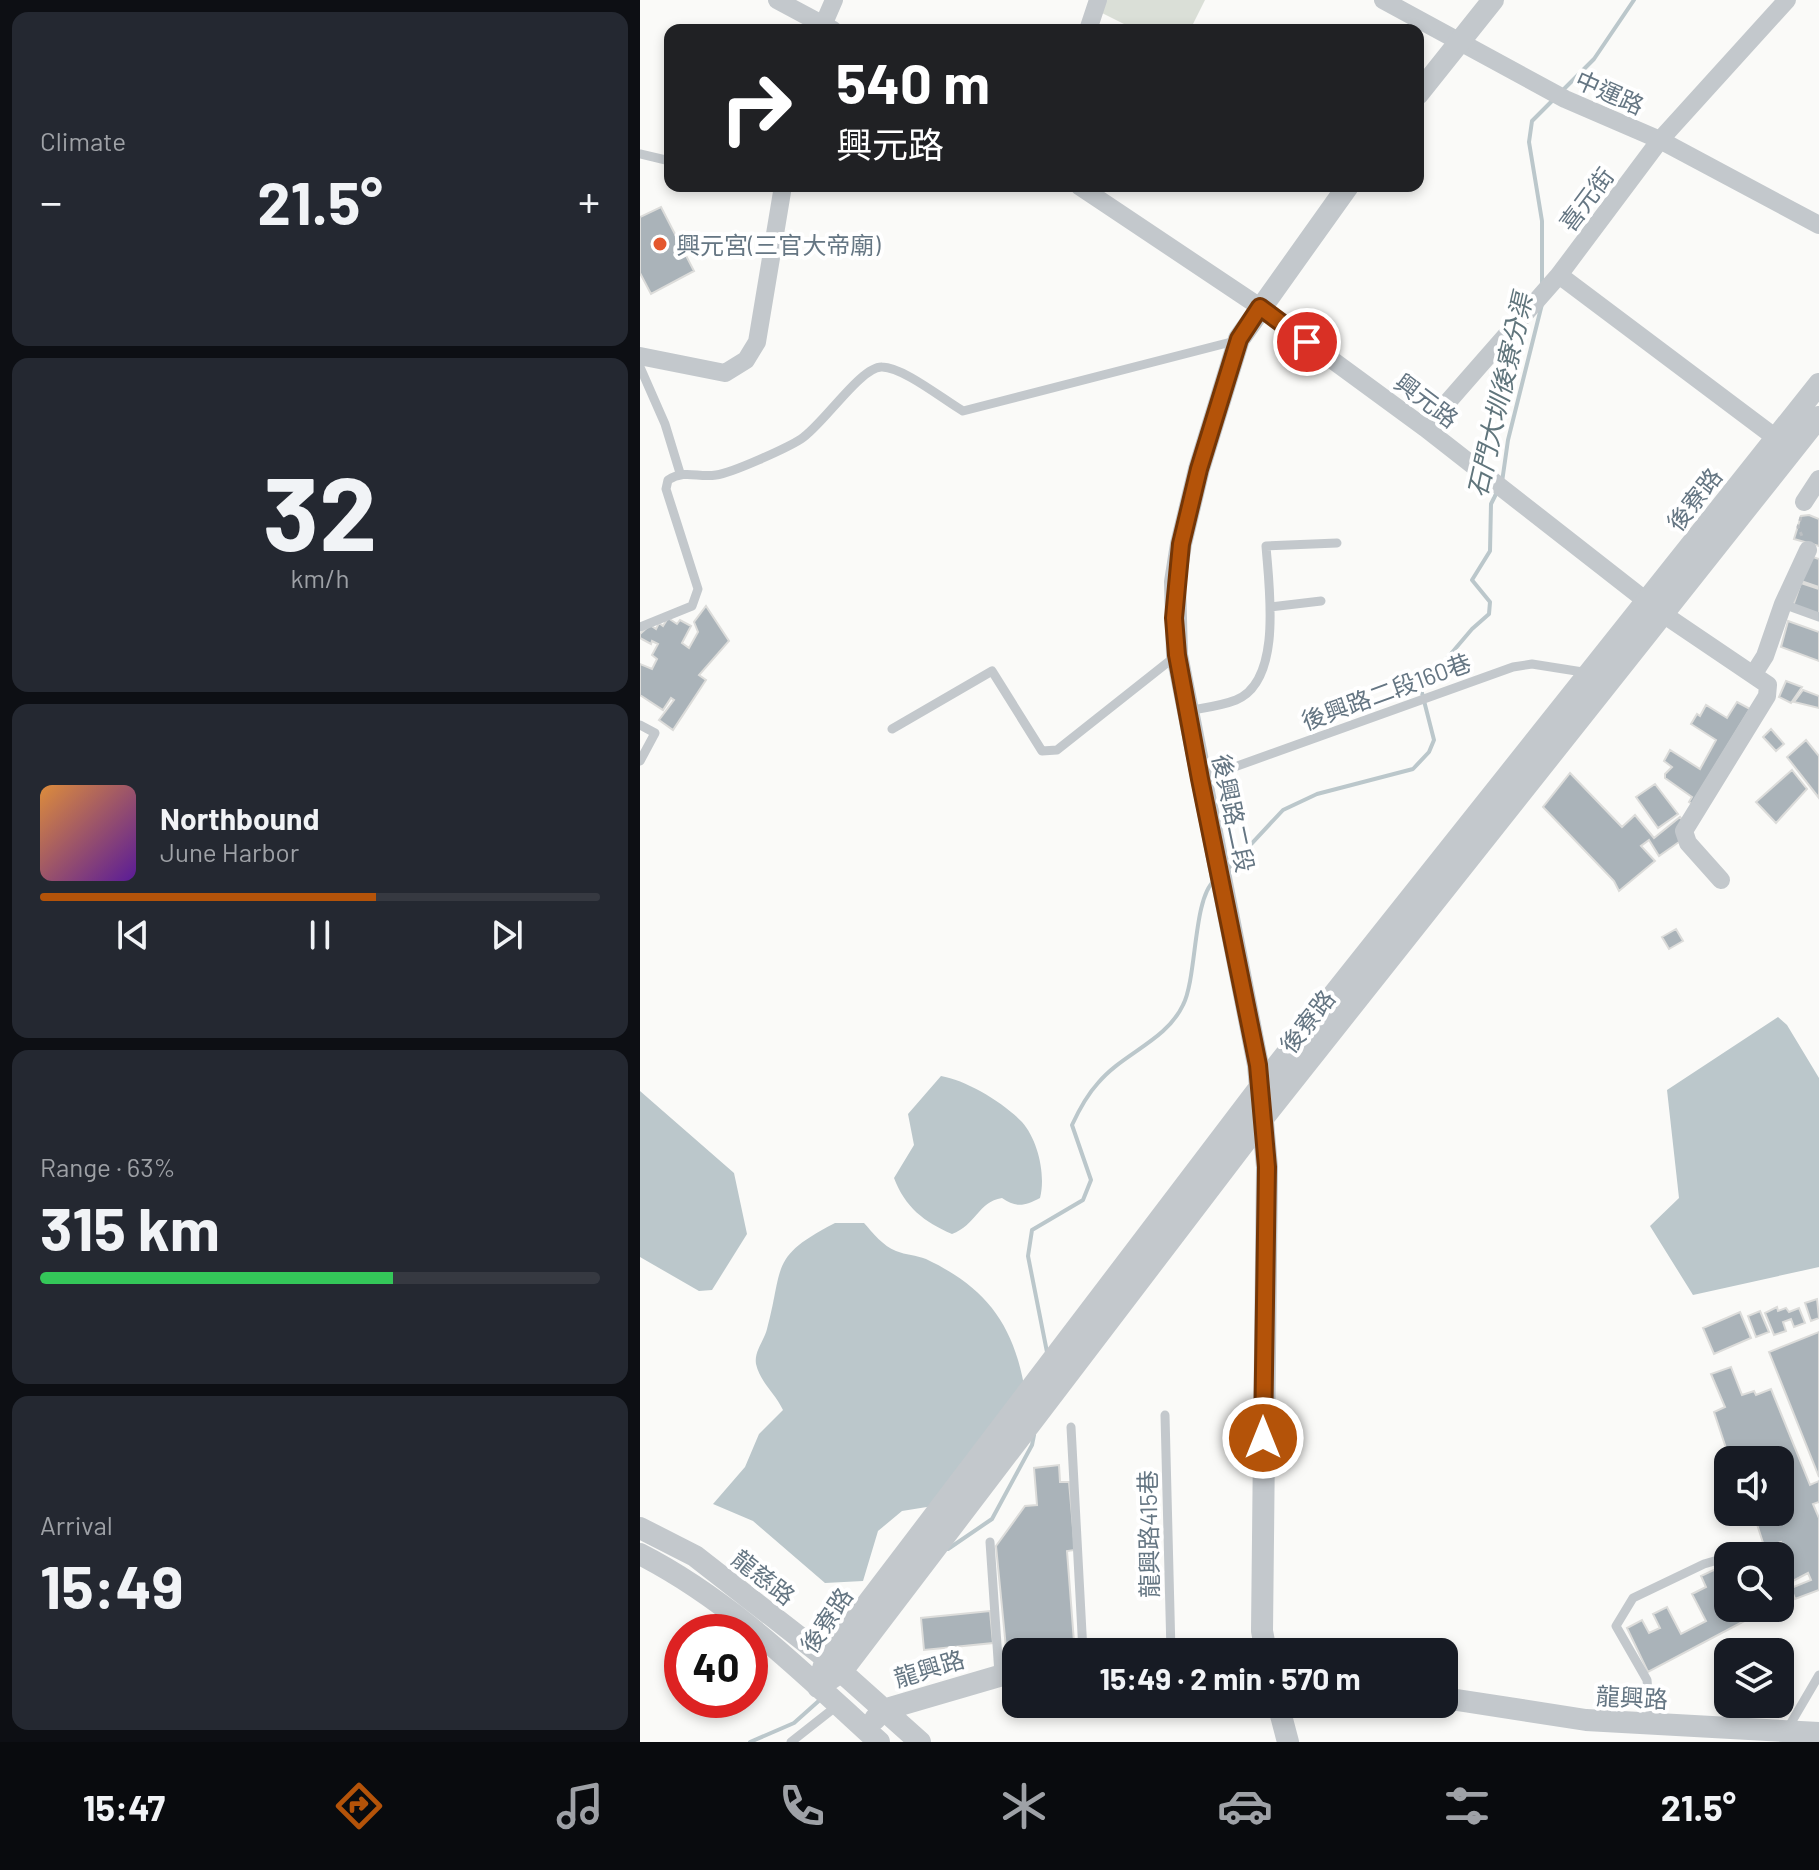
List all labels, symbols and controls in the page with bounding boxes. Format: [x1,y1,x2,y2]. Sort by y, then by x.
text: 540 m [836,48,990,115]
icon: right [704,56,808,160]
street label: 中運路 [1571,64,1649,120]
text: 興元路 [836,122,944,165]
text: Climate [40,125,126,156]
street label: 喜元街 [1553,162,1619,236]
text: 21.5° [257,165,383,237]
text: − [40,174,62,227]
text: + [578,174,600,227]
place label: 興元宮(三官大帝廟) [676,230,881,259]
marker: 興元宮(三官大帝廟) [651,235,669,253]
water label: 石門大圳後寮分渠 [1461,286,1538,500]
pin [1273,308,1341,376]
icon: arrive [1285,320,1329,364]
street label: 興元路 [1390,367,1464,433]
text: 32 [263,447,377,572]
street label: 後寮路 [1660,462,1728,536]
text: km/h [291,562,349,593]
street label: 後興路二段160巷 [1297,647,1475,735]
street label: 後興路二段 [1207,751,1261,875]
text: Northbound [160,800,319,836]
text: June Harbor [160,836,299,867]
icon: previous [111,913,155,957]
icon: pause [298,913,342,957]
icon: next [485,913,529,957]
street label: 後寮路 [1273,984,1341,1058]
text: Range · 63% [40,1151,176,1182]
text: 315 km [40,1191,220,1263]
position arrow [1221,1396,1305,1480]
map controls [1714,1446,1794,1718]
button: sound [1714,1446,1794,1526]
street label: 龍興路415巷 [1132,1470,1164,1598]
text: Arrival [40,1509,113,1540]
button: search [1714,1542,1794,1622]
street label: 龍慈路 [727,1543,801,1611]
text: 15:49 [40,1549,184,1621]
street label: 後寮路 [794,1582,858,1658]
speed limit sign: 40 [664,1614,768,1718]
button: layers [1714,1638,1794,1718]
street label: 龍興路 [890,1644,968,1692]
text: 15:49 · 2 min · 570 m [1100,1660,1361,1696]
street label: 龍興路 [1595,1681,1669,1713]
icon: directions [331,1778,387,1834]
icon: music [552,1778,608,1834]
icon: phone [774,1778,830,1834]
icon: climate [996,1778,1052,1834]
icon: car [1217,1778,1273,1834]
icon: filters [1439,1778,1495,1834]
text: 15:47 [83,1785,165,1828]
text: 21.5° [1661,1785,1736,1828]

